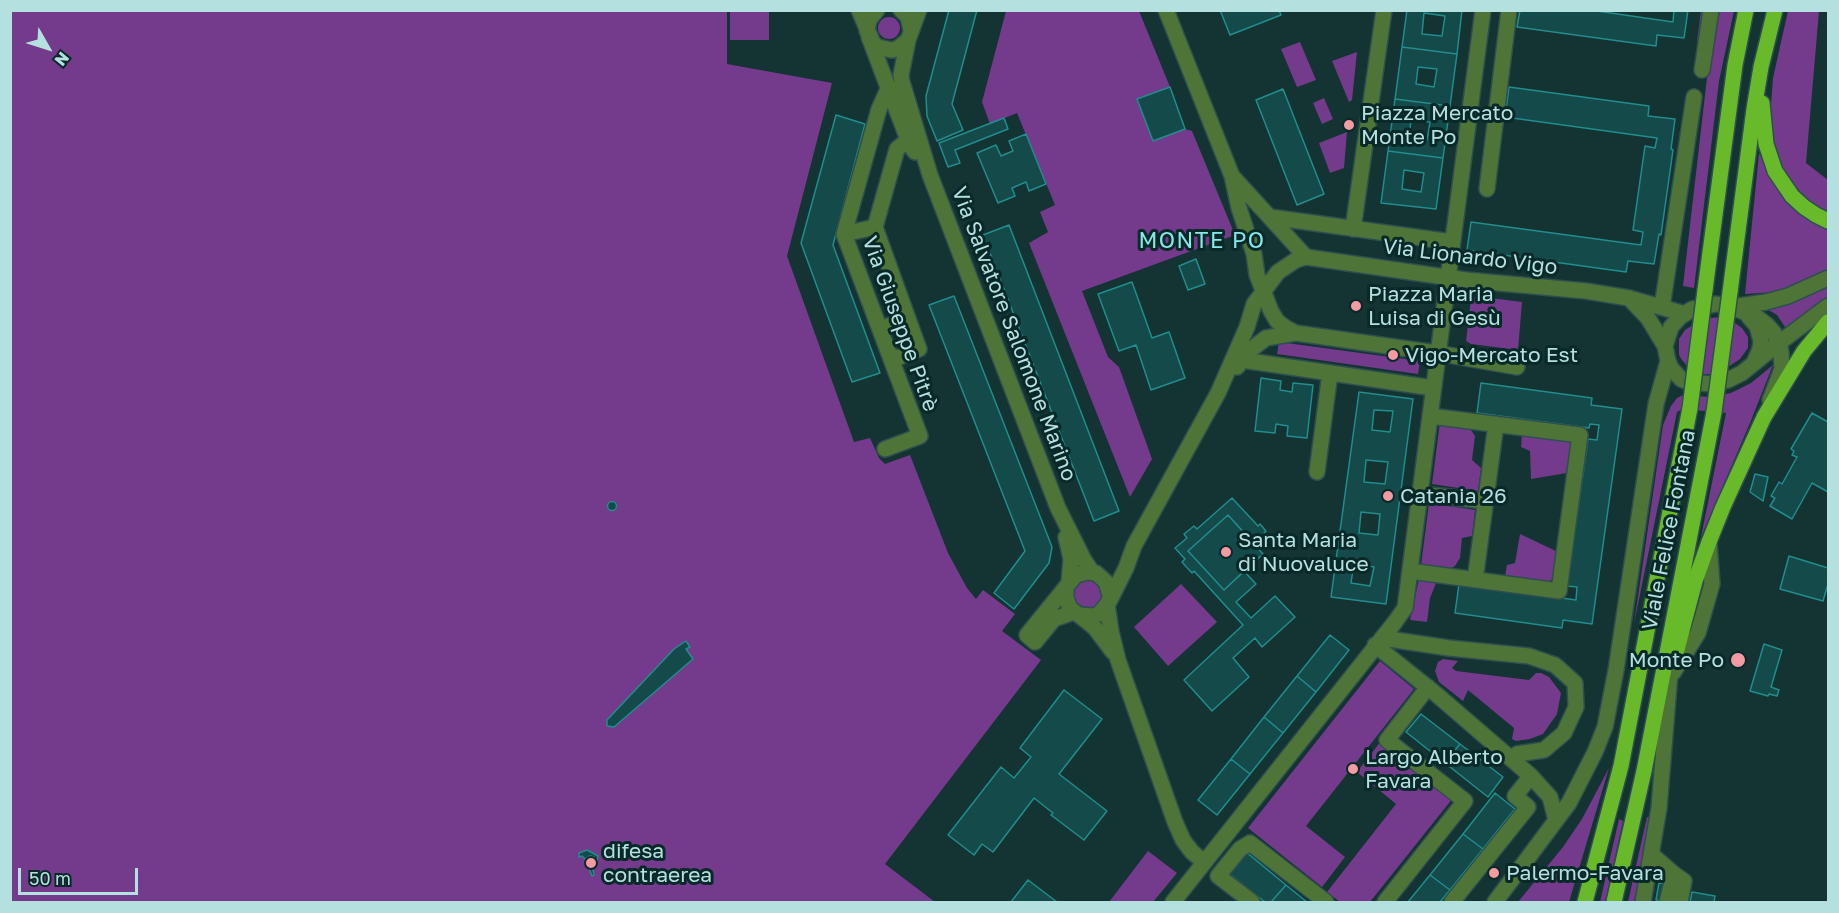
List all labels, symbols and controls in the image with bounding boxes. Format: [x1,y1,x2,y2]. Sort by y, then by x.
north arrow [18,18,78,78]
text: N [50,48,74,70]
place label: Piazza Mercato Monte Po [1361,100,1513,150]
marker: Piazza Mercato Monte Po [1342,118,1356,132]
street label: Via Salvatore Salomone Marino [946,183,1082,485]
district label: MONTE PO [1138,228,1266,254]
street label: Via Giuseppe Pitrè [857,233,943,415]
street label: Via Lionardo Vigo [1381,234,1559,280]
place label: Piazza Maria Luisa di Gesù [1368,281,1501,331]
marker: Piazza Maria Luisa di Gesù [1349,299,1363,313]
place label: Vigo-Mercato Est [1405,342,1578,368]
marker: Vigo-Mercato Est [1386,348,1400,362]
street label: Viale Felice Fontana [1637,428,1701,632]
place label: Catania 26 [1400,483,1507,509]
marker: Catania 26 [1381,489,1395,503]
place label: Santa Maria di Nuovaluce [1238,527,1369,577]
marker: Santa Maria di Nuovaluce [1219,545,1233,559]
place label: Monte Po [1629,647,1724,673]
marker: Monte Po [1729,651,1747,669]
place label: Largo Alberto Favara [1365,744,1503,794]
marker: Largo Alberto Favara [1346,762,1360,776]
place label: difesa contraerea [603,838,712,888]
scale bar [21,856,141,894]
marker: difesa contraerea [584,856,598,870]
place label: Palermo-Favara [1506,860,1664,886]
marker: Palermo-Favara [1487,866,1501,880]
text: 50 m [29,867,71,889]

